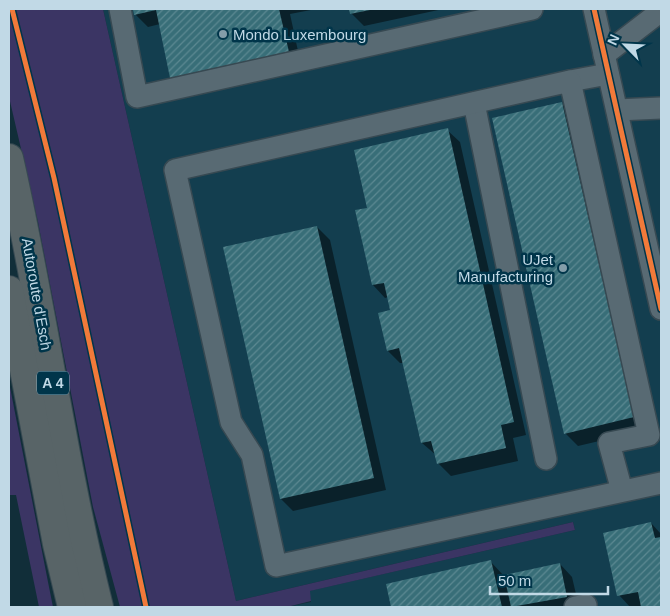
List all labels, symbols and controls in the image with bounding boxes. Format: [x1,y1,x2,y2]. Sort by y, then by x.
north arrow [600,20,650,70]
place label: Mondo Luxembourg [233,26,366,43]
marker: Mondo Luxembourg [217,28,229,40]
text: N [604,32,622,48]
street label: Autoroute d'Esch [19,236,55,352]
place label: UJet Manufacturing [458,251,554,285]
marker: UJet Manufacturing [557,262,569,274]
road number: A 4 [37,372,69,394]
scale bar [490,564,608,596]
text: 50 m [498,572,531,589]

